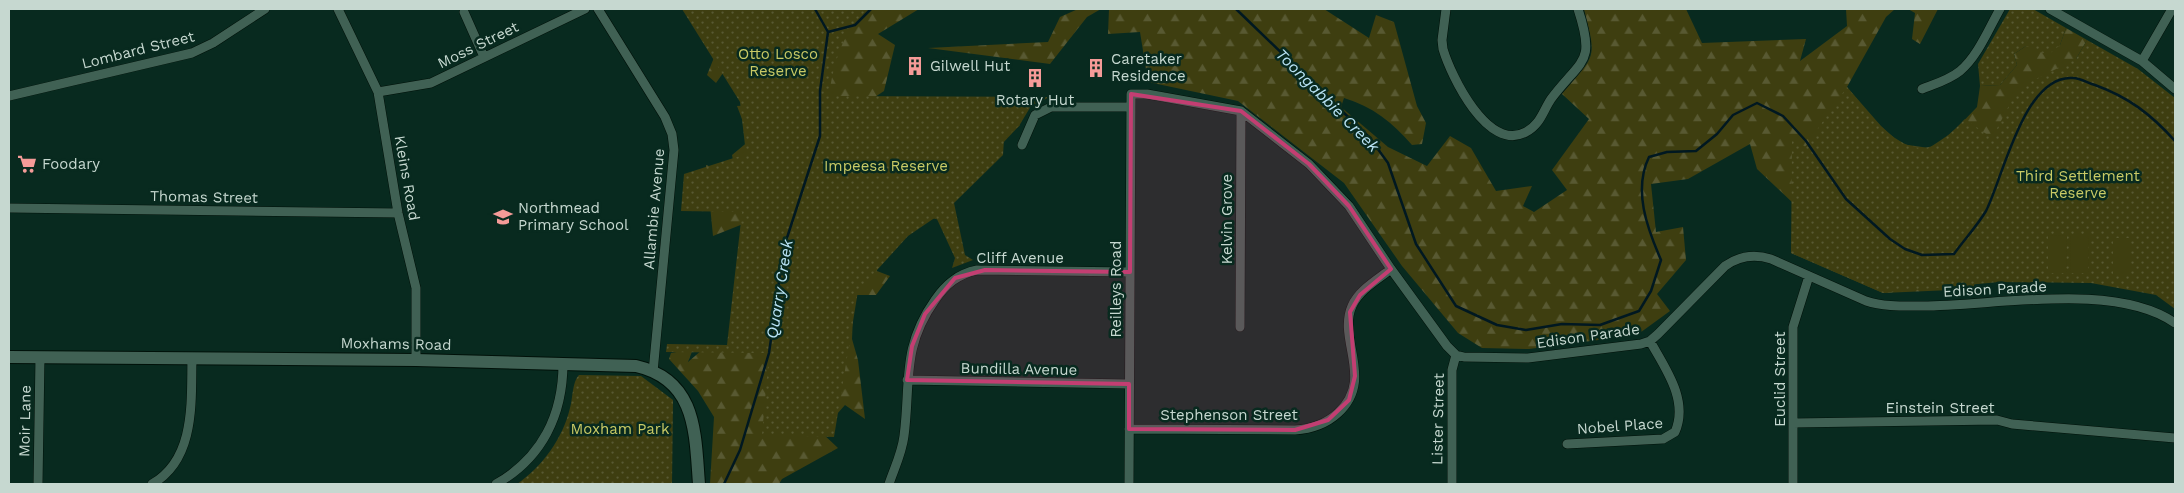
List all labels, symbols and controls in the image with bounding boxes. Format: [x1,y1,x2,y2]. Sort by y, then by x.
street label: Moss Street [435,17,522,72]
street label: Lombard Street [80,27,197,73]
park label: Otto Losco Reserve [738,45,818,80]
water label: Toongabbie Creek [1272,45,1384,157]
place label: Caretaker Residence [1111,50,1186,85]
building icon: Gilwell Hut [904,55,926,77]
place label: Gilwell Hut [930,57,1011,75]
building icon: Caretaker Residence [1085,57,1107,79]
building icon: Rotary Hut [1024,67,1046,89]
place label: Rotary Hut [996,91,1075,109]
street label: Kleins Road [391,134,423,222]
street label: Allambie Avenue [640,148,668,270]
supermarket icon: Foodary [16,153,38,175]
place label: Foodary [42,155,100,173]
park label: Impeesa Reserve [824,157,948,175]
park label: Third Settlement Reserve [2016,167,2141,202]
street label: Kelvin Grove [1218,174,1236,264]
street label: Thomas Street [150,187,259,207]
place label: Northmead Primary School [518,199,629,234]
school or university icon: Northmead Primary School [492,206,514,228]
water label: Quarry Creek [762,237,797,340]
street label: Reilleys Road [1107,240,1125,338]
street label: Cliff Avenue [976,249,1064,267]
street label: Edison Parade [1943,277,2047,301]
street label: Edison Parade [1535,320,1641,352]
street label: Euclid Street [1771,331,1789,427]
street label: Moxhams Road [340,334,452,354]
street label: Bundilla Avenue [961,359,1077,379]
street label: Lister Street [1428,372,1448,465]
street label: Moir Lane [15,385,35,457]
street label: Einstein Street [1885,399,1995,417]
street label: Stephenson Street [1160,406,1299,424]
street label: Nobel Place [1576,414,1664,438]
park label: Moxham Park [571,420,670,438]

